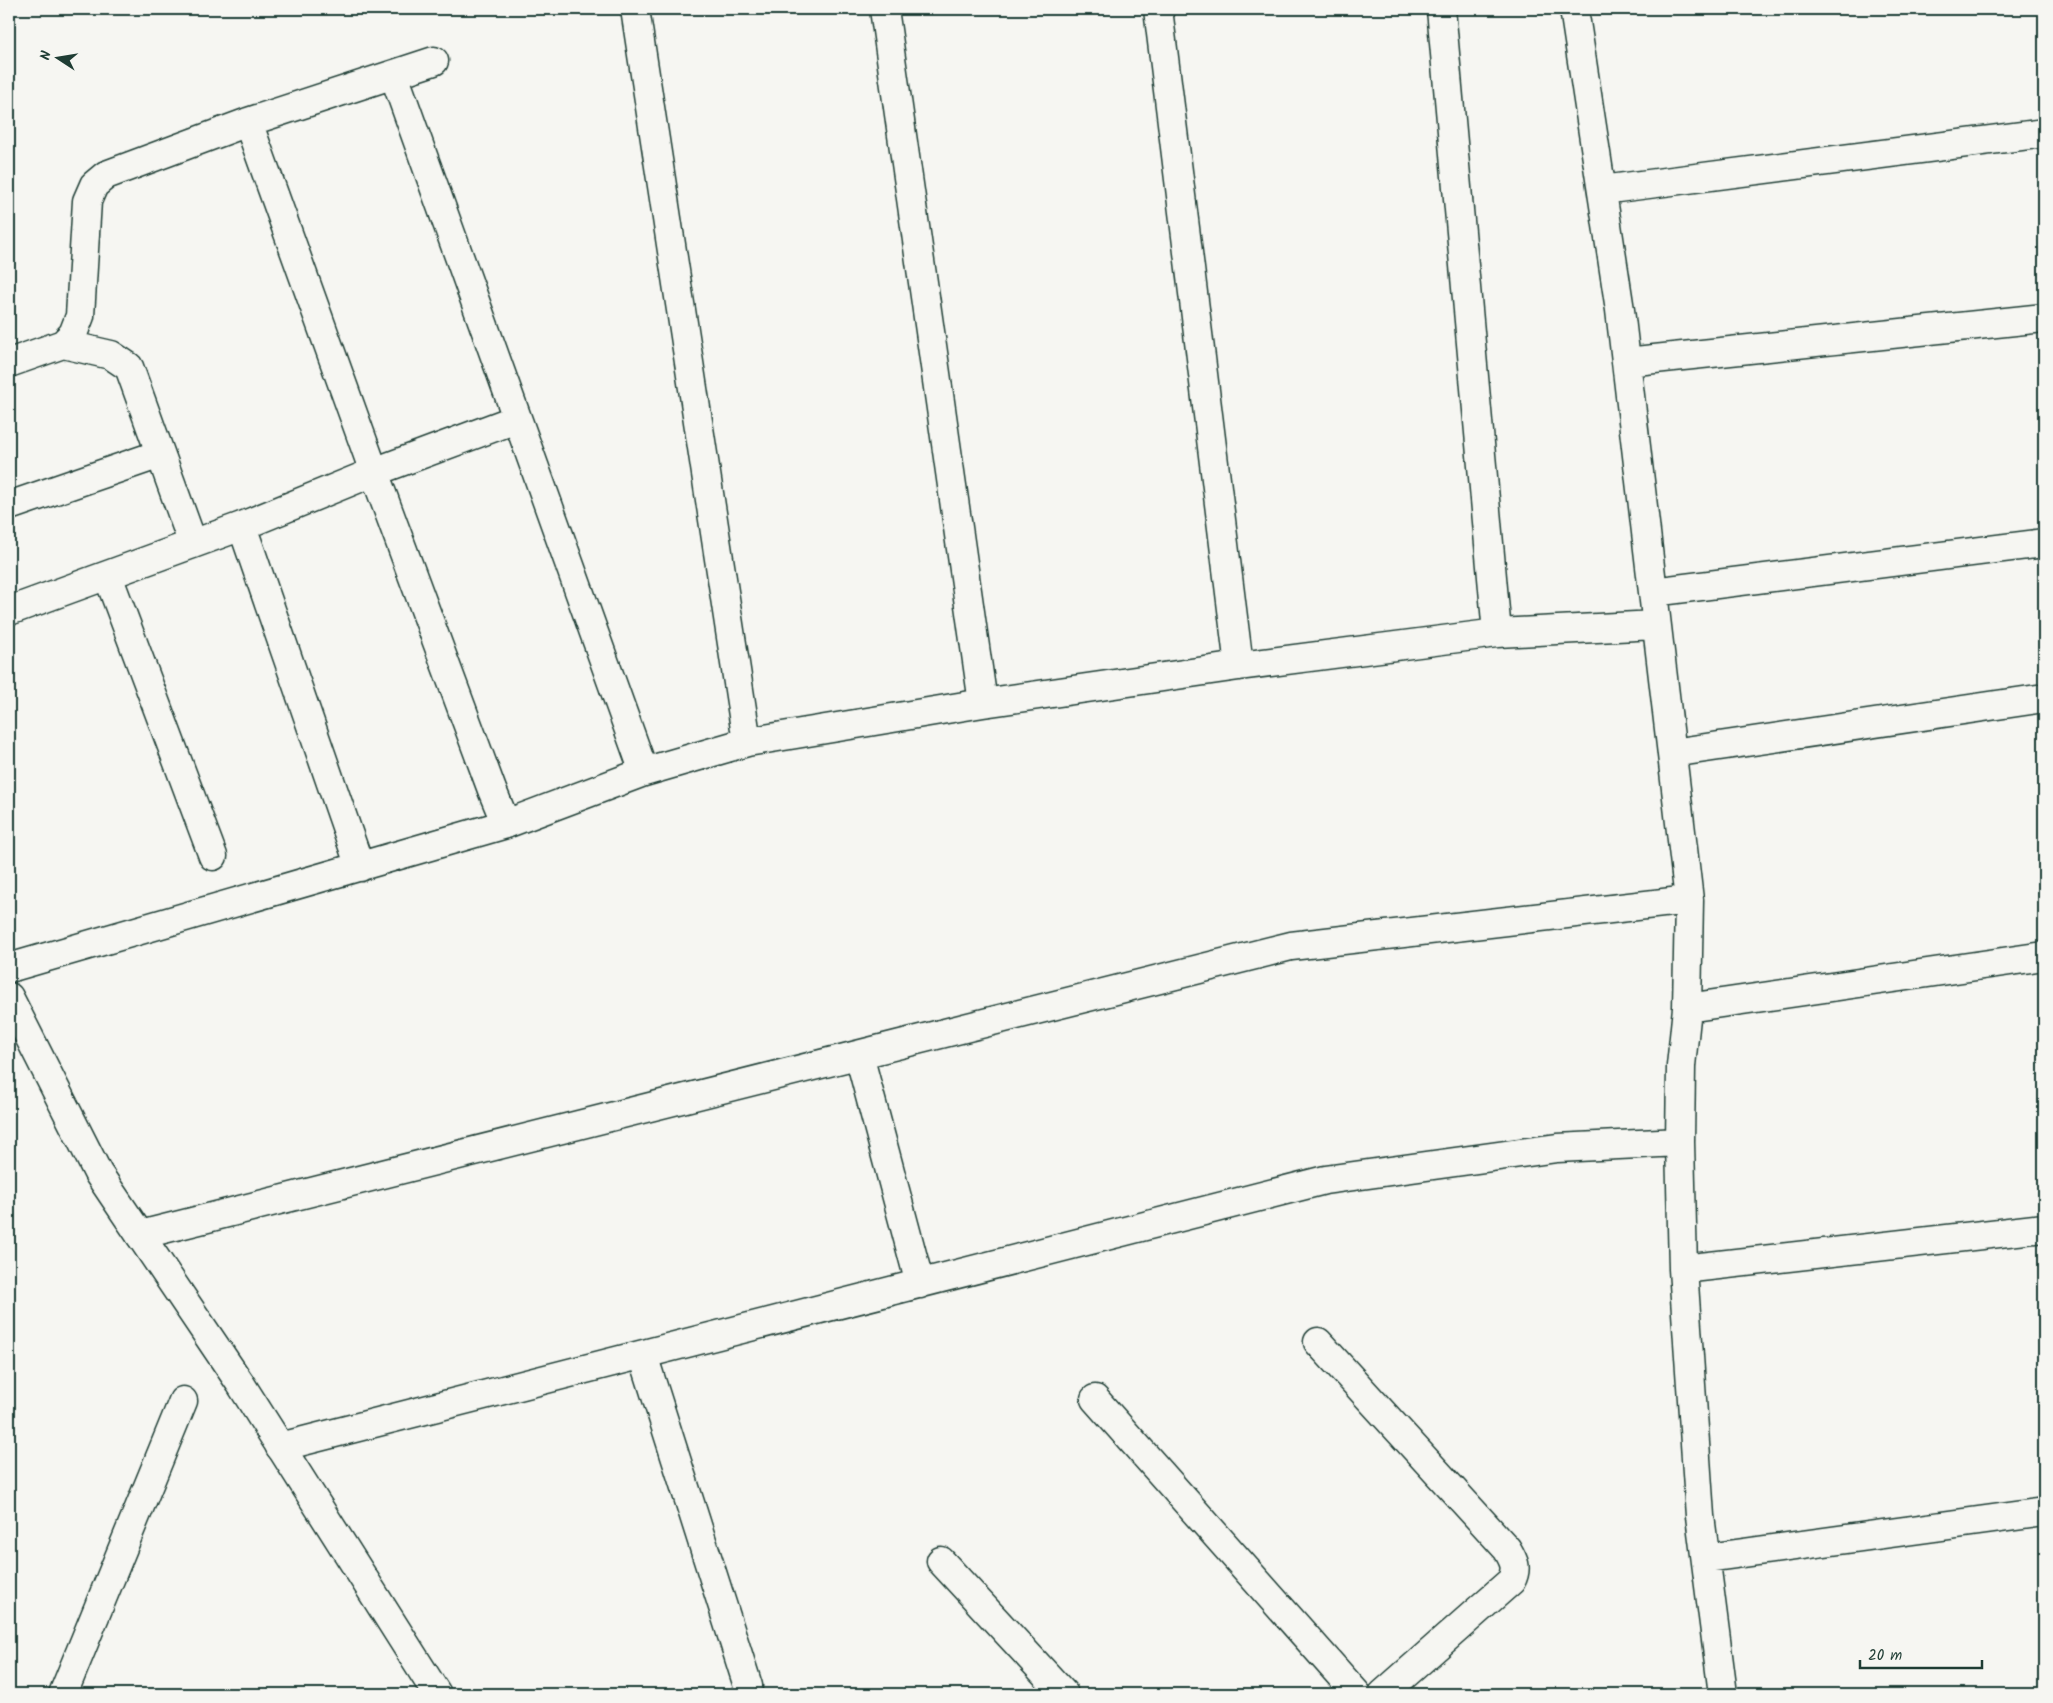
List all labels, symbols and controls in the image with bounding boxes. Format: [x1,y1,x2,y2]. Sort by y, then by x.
north arrow [32,32,82,82]
text: N [35,49,58,62]
scale bar [1860,1638,1983,1670]
text: 20 m [1868,1644,1902,1668]

